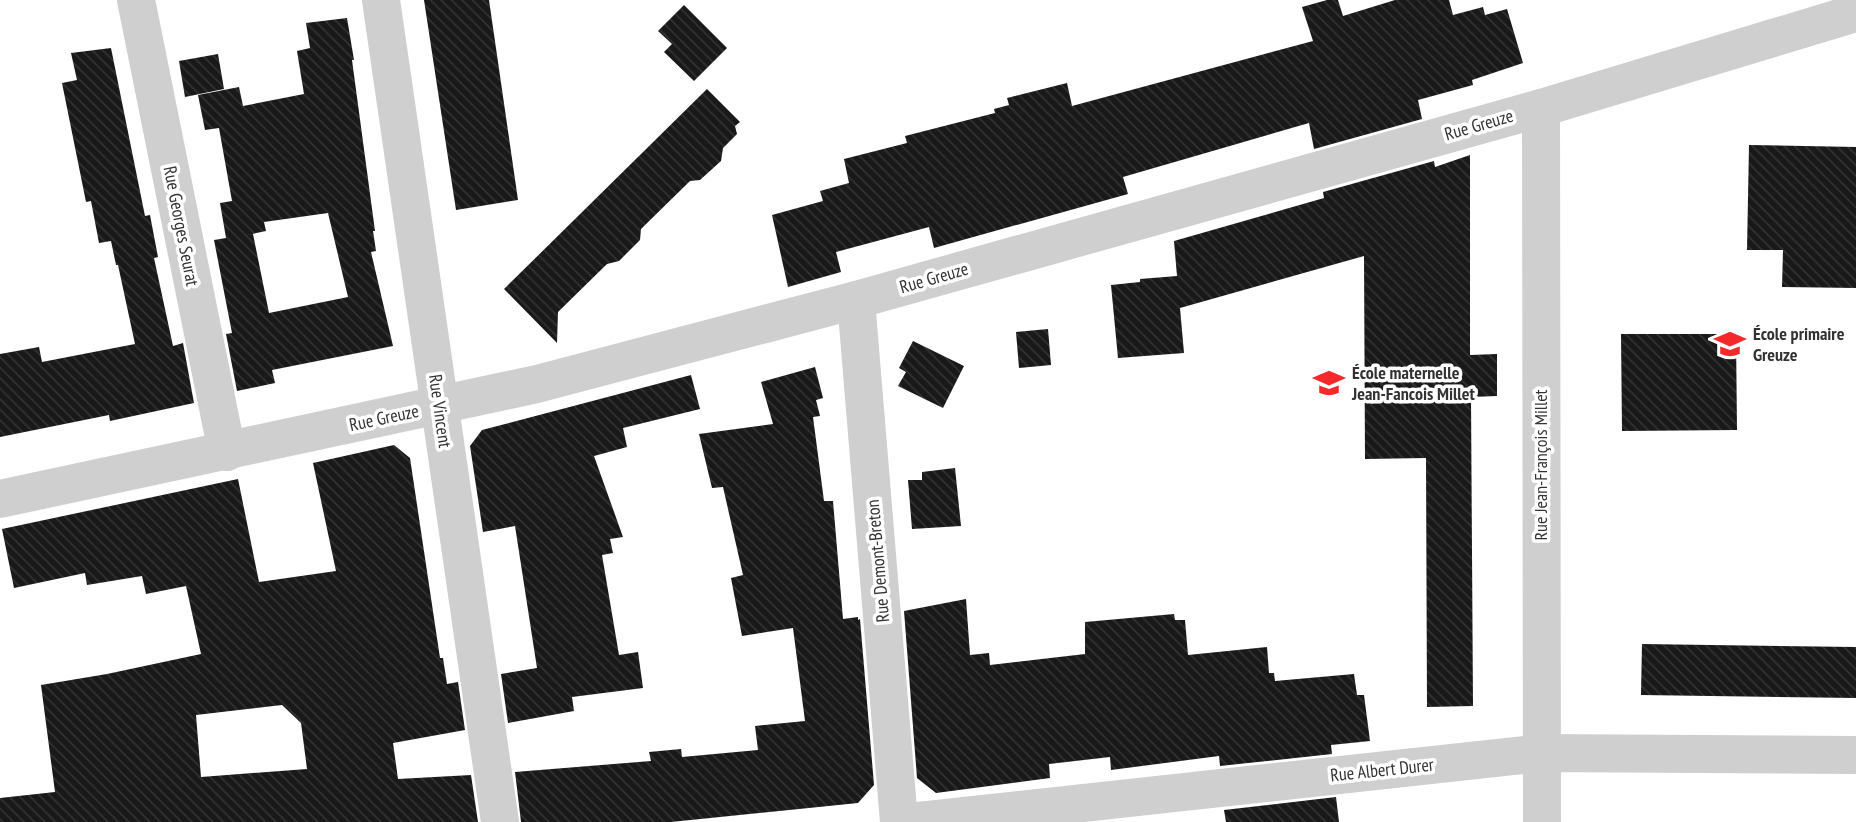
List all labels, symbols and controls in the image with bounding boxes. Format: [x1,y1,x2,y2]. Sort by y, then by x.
street label: Rue Greuze [1442,104,1516,145]
street label: Rue Georges Seurat [159,164,204,288]
street label: Rue Greuze [897,257,971,298]
place label: École primaire Greuze [1753,322,1845,366]
school or university icon: École primaire Greuze [1713,327,1747,361]
place label: École maternelle Jean-Fancois Millet [1351,361,1475,405]
school or university icon: École maternelle Jean-Fancois Millet [1312,366,1346,400]
street label: Rue Vincent [424,373,457,449]
street label: Rue Jean-François Millet [1529,389,1552,541]
street label: Rue Greuze [347,399,421,436]
street label: Rue Demont-Breton [861,499,894,623]
street label: Rue Albert Durer [1329,753,1435,786]

